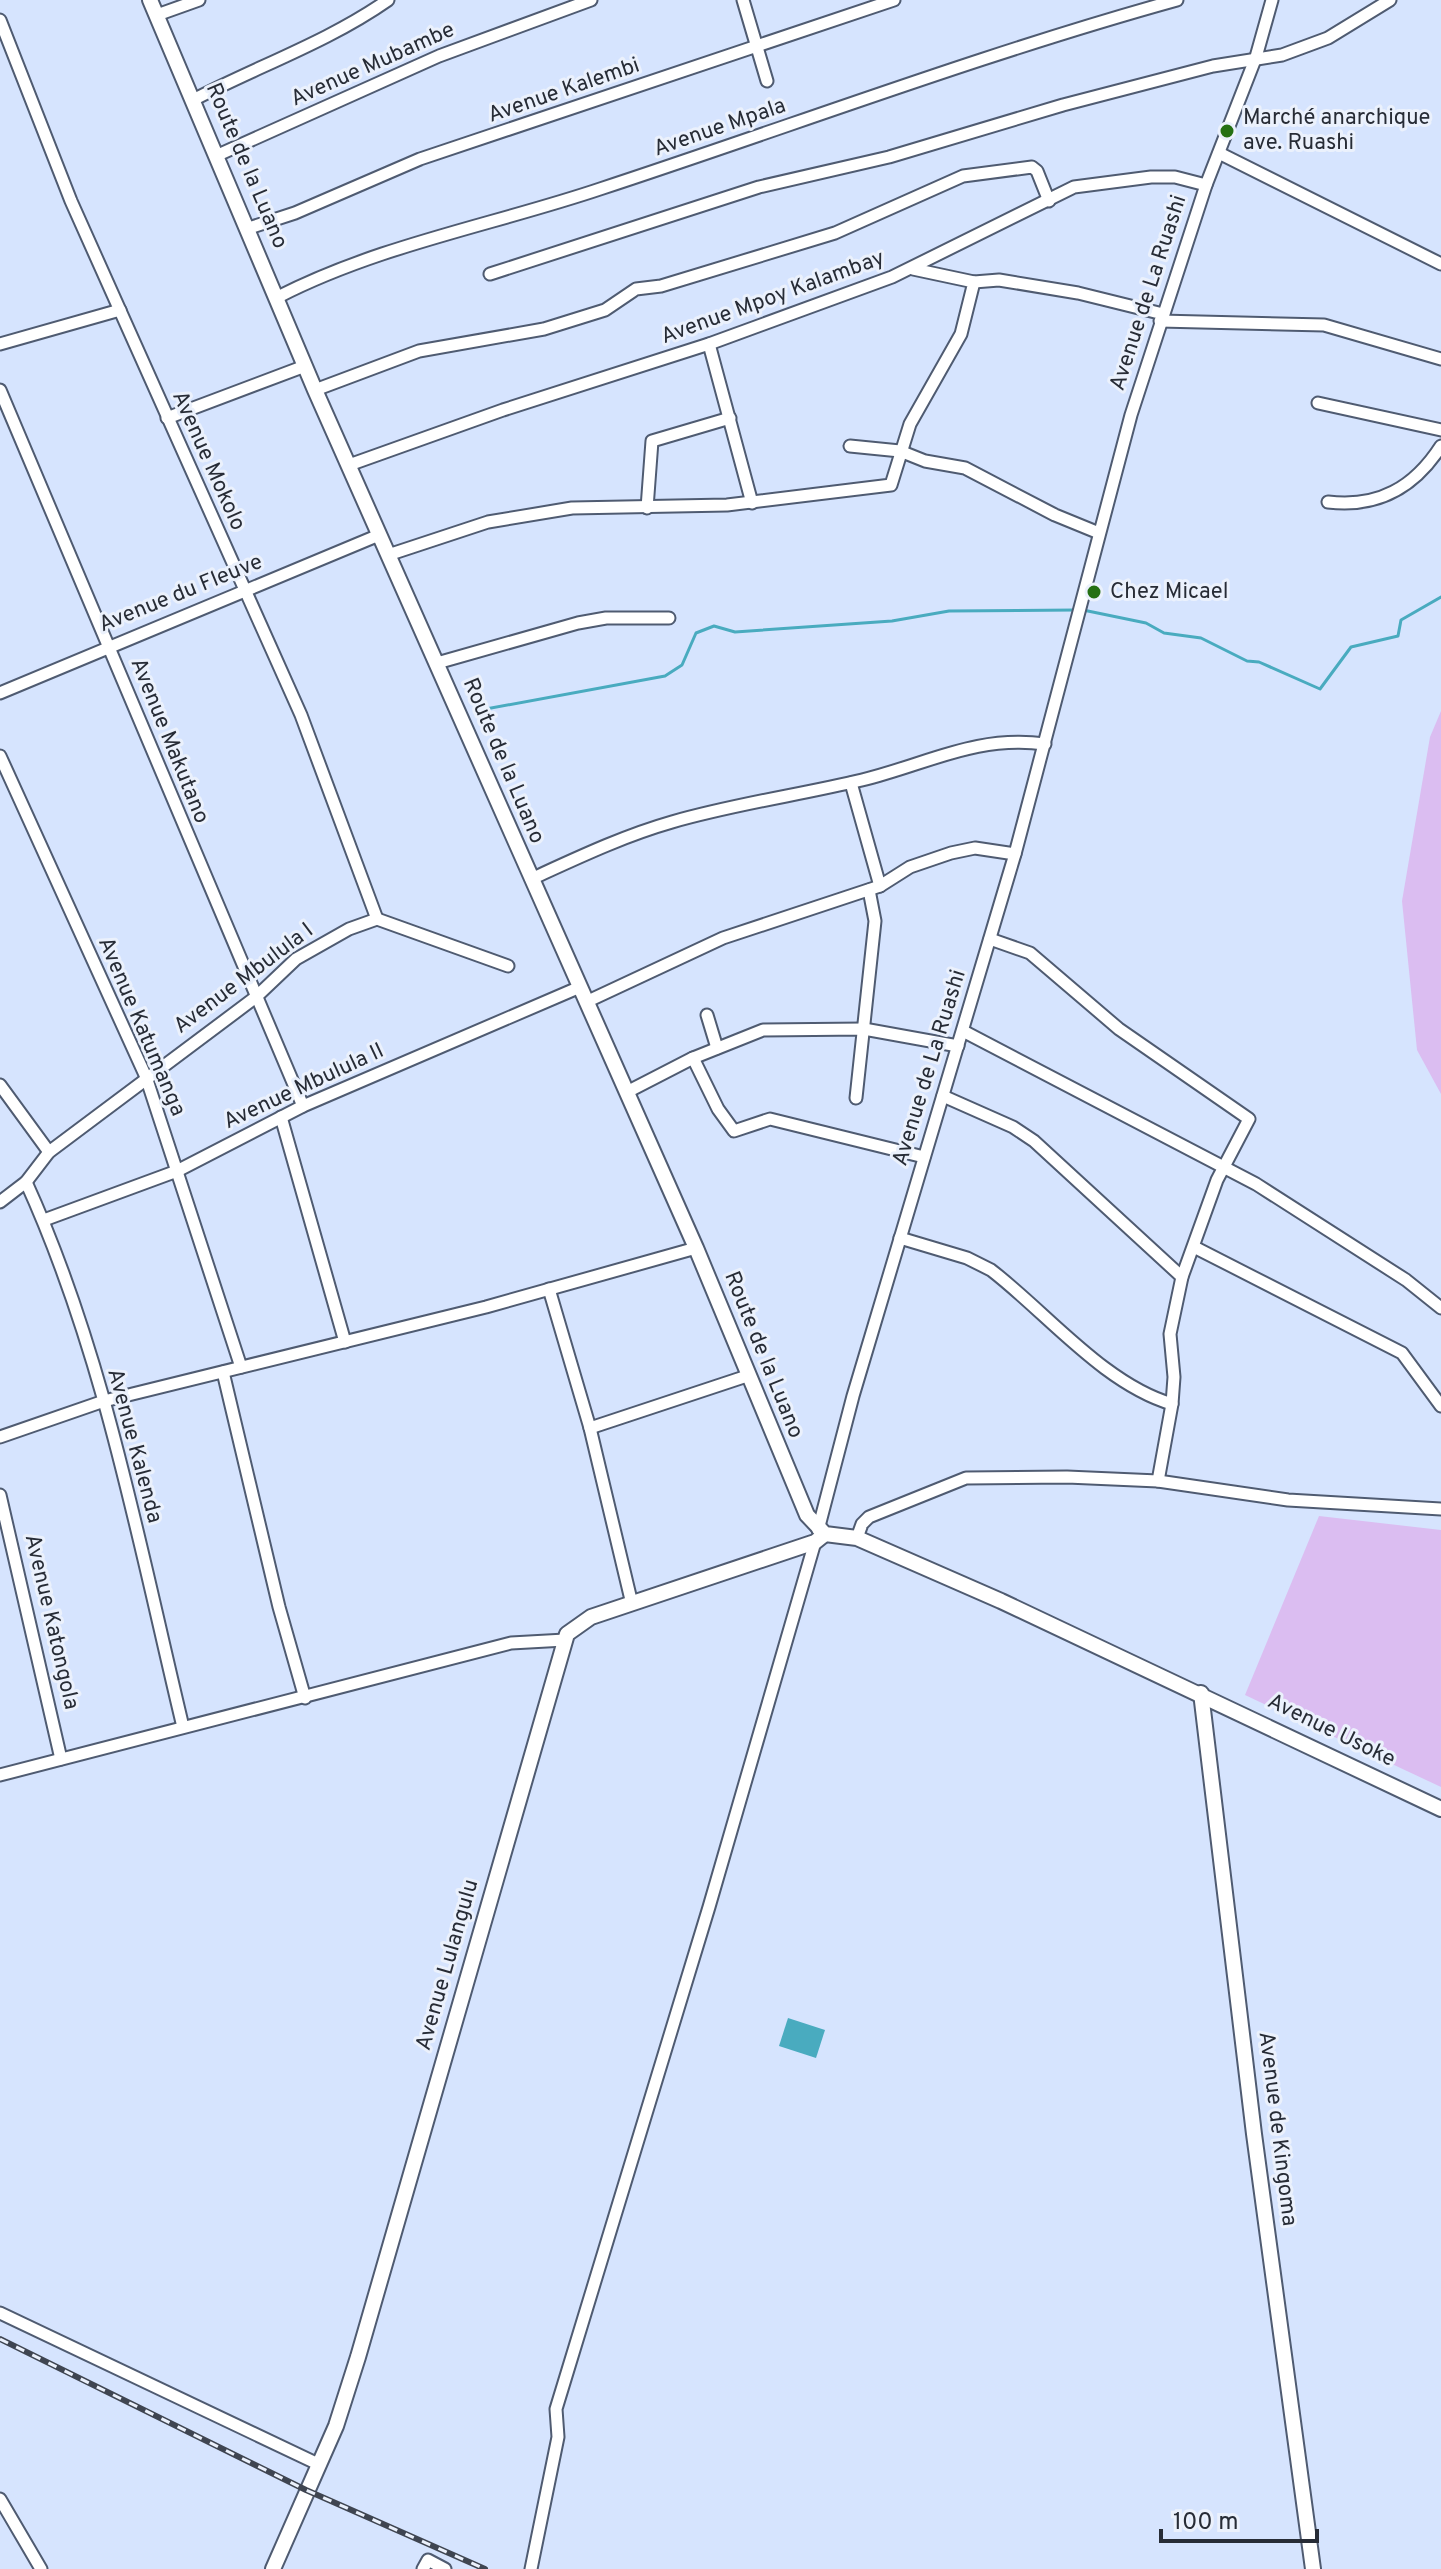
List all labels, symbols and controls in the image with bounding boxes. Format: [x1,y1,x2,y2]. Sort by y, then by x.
street label: Avenue Mubambe [287,17,459,113]
street label: Avenue Kalembi [484,52,644,130]
street label: Route de la Luano [199,79,293,253]
street label: Avenue Mpala [650,93,790,163]
place label: Marché anarchique ave. Ruashi [1243,105,1430,157]
marker: Marché anarchique ave. Ruashi [1218,122,1236,140]
street label: Avenue de La Ruashi [1105,192,1193,394]
street label: Avenue Mpoy Kalambay [657,245,889,351]
street label: Avenue Mokolo [165,387,251,535]
street label: Avenue du Fleuve [95,549,267,639]
place label: Chez Micael [1110,579,1228,606]
marker: Chez Micael [1085,583,1103,601]
street label: Avenue Makutano [124,654,214,828]
street label: Route de la Luano [456,674,550,848]
street label: Avenue Mbulula I [169,918,319,1040]
street label: Avenue Katumanga [91,933,191,1121]
street label: Avenue de La Ruashi [887,967,973,1169]
street label: Avenue Mbulula II [219,1038,389,1136]
street label: Route de la Luano [717,1268,809,1442]
street label: Avenue Kalenda [100,1366,168,1526]
street label: Avenue Katongola [18,1532,84,1712]
street label: Avenue Usoke [1263,1688,1399,1774]
street label: Avenue Lulangulu [411,1876,485,2054]
street label: Avenue de Kingoma [1252,2030,1302,2228]
scale bar [1161,2493,1317,2543]
text: 100 m [1173,2508,1239,2538]

